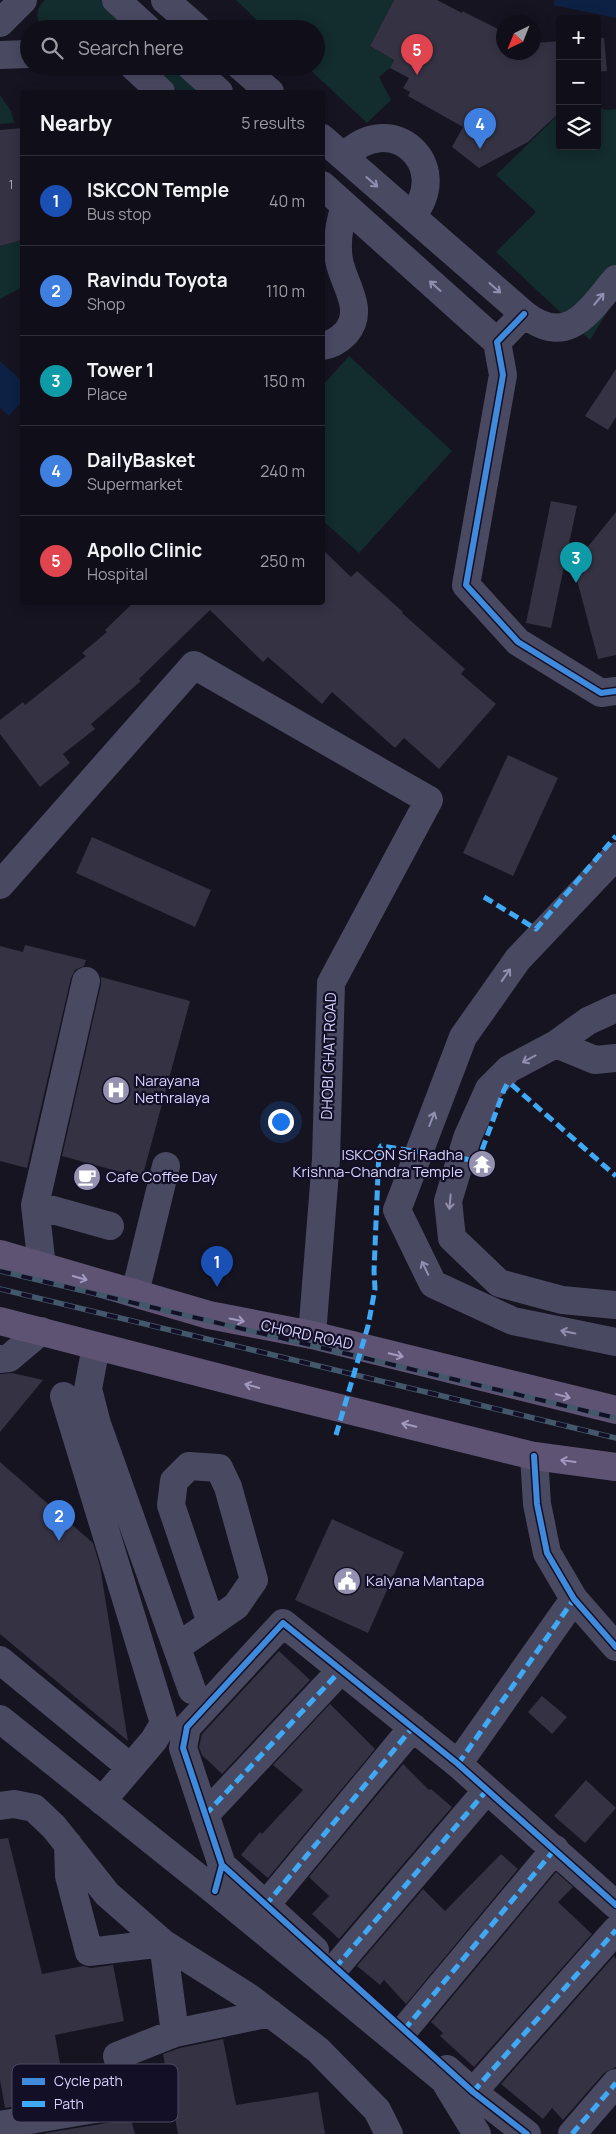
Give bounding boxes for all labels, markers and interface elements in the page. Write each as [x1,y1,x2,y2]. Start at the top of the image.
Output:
north arrow [496,15,541,60]
map controls [556,15,601,150]
button: + [556,15,601,60]
search box [20,20,325,75]
icon: search [38,34,66,62]
pin: 5 [401,34,433,75]
text: Search here [78,35,184,61]
button: − [556,60,601,105]
button: layers [556,105,601,150]
pin: 4 [464,108,496,149]
text: Nearby [40,109,112,137]
text: 5 results [241,112,305,134]
house number: 1 [9,176,13,193]
one-way arrow [366,176,379,187]
text: ISKCON Temple [87,177,229,203]
text: 1 [52,190,60,212]
text: 40 m [269,190,305,212]
text: Bus stop [87,203,151,225]
text: Ravindu Toyota [87,267,228,293]
text: 2 [51,280,61,302]
text: 110 m [266,280,305,302]
one-way arrow [428,280,441,292]
one-way arrow [488,283,501,294]
text: Shop [87,293,125,315]
one-way arrow [594,293,605,306]
text: Tower 1 [87,357,154,383]
text: 3 [51,370,61,392]
text: 150 m [263,370,305,392]
text: Place [87,383,127,405]
text: DailyBasket [87,447,195,473]
text: 4 [51,460,61,482]
text: 240 m [260,460,305,482]
text: Supermarket [87,473,183,495]
text: Apollo Clinic [87,537,202,563]
pin: 3 [560,542,592,583]
text: 5 [51,550,61,572]
text: 250 m [260,550,305,572]
text: Hospital [87,563,148,585]
one-way arrow [501,968,511,982]
street label: DHOBI GHAT ROAD [316,992,341,1120]
one-way arrow [521,1054,536,1064]
place label: Narayana Nethralaya [135,1070,210,1108]
hospital icon: Narayana Nethralaya [101,1075,131,1105]
your location [268,1109,294,1135]
one-way arrow [428,1111,437,1127]
place label: ISKCON Sri Radha Krishna-Chandra Temple [293,1144,463,1182]
temple icon: ISKCON Sri Radha Krishna-Chandra Temple [467,1149,497,1179]
cafe icon: Cafe Coffee Day [72,1162,102,1192]
place label: Cafe Coffee Day [106,1166,218,1187]
one-way arrow [445,1193,454,1209]
pin: 1 [201,1246,233,1287]
one-way arrow [420,1261,429,1276]
one-way arrow [72,1273,88,1283]
street label: CHORD ROAD [259,1314,355,1355]
one-way arrow [229,1316,245,1325]
one-way arrow [561,1327,577,1337]
one-way arrow [387,1351,403,1360]
one-way arrow [244,1381,260,1390]
one-way arrow [555,1392,571,1401]
one-way arrow [402,1420,418,1430]
one-way arrow [560,1456,576,1466]
pin: 2 [43,1500,75,1541]
public building icon: Kalyana Mantapa [332,1566,362,1596]
place label: Kalyana Mantapa [366,1570,484,1591]
legend [12,2064,178,2122]
text: Cycle path [54,2071,123,2090]
text: Path [54,2094,84,2113]

